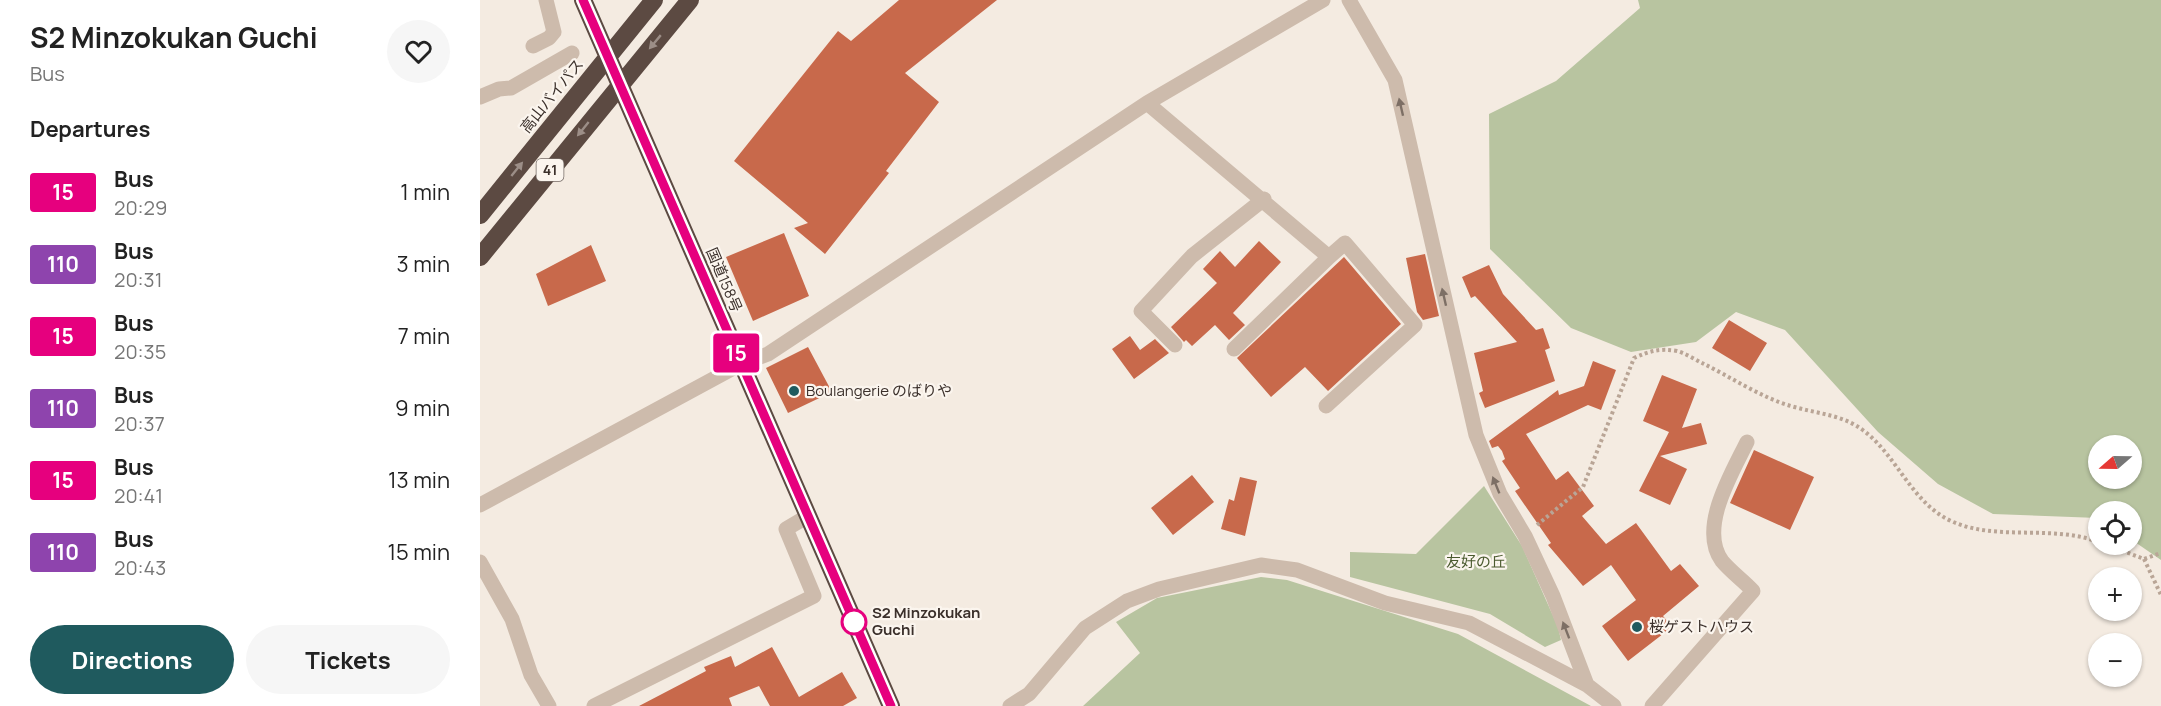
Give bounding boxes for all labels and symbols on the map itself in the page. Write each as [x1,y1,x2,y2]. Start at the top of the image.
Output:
one-way arrow [649,34,662,49]
street label: 高山バイパス [515,54,588,137]
one-way arrow [1396,98,1405,117]
one-way arrow [577,122,590,137]
road number: 41 [536,159,564,181]
one-way arrow [510,161,523,177]
street label: 国道158号 [701,244,747,315]
one-way arrow [1439,288,1449,307]
line badge: 15 [709,334,763,372]
place label: Boulangerie のばりや [806,380,952,401]
marker: Boulangerie のばりや [787,384,801,398]
north arrow [2088,435,2142,489]
one-way arrow [1491,476,1500,494]
park label: 友好の丘 [1446,551,1506,572]
place label: S2 Minzokukan Guchi [872,602,980,640]
marker: S2 Minzokukan Guchi [841,609,867,635]
place label: 桜ゲストハウス [1649,616,1754,637]
marker: 桜ゲストハウス [1630,620,1644,634]
one-way arrow [1561,621,1570,639]

